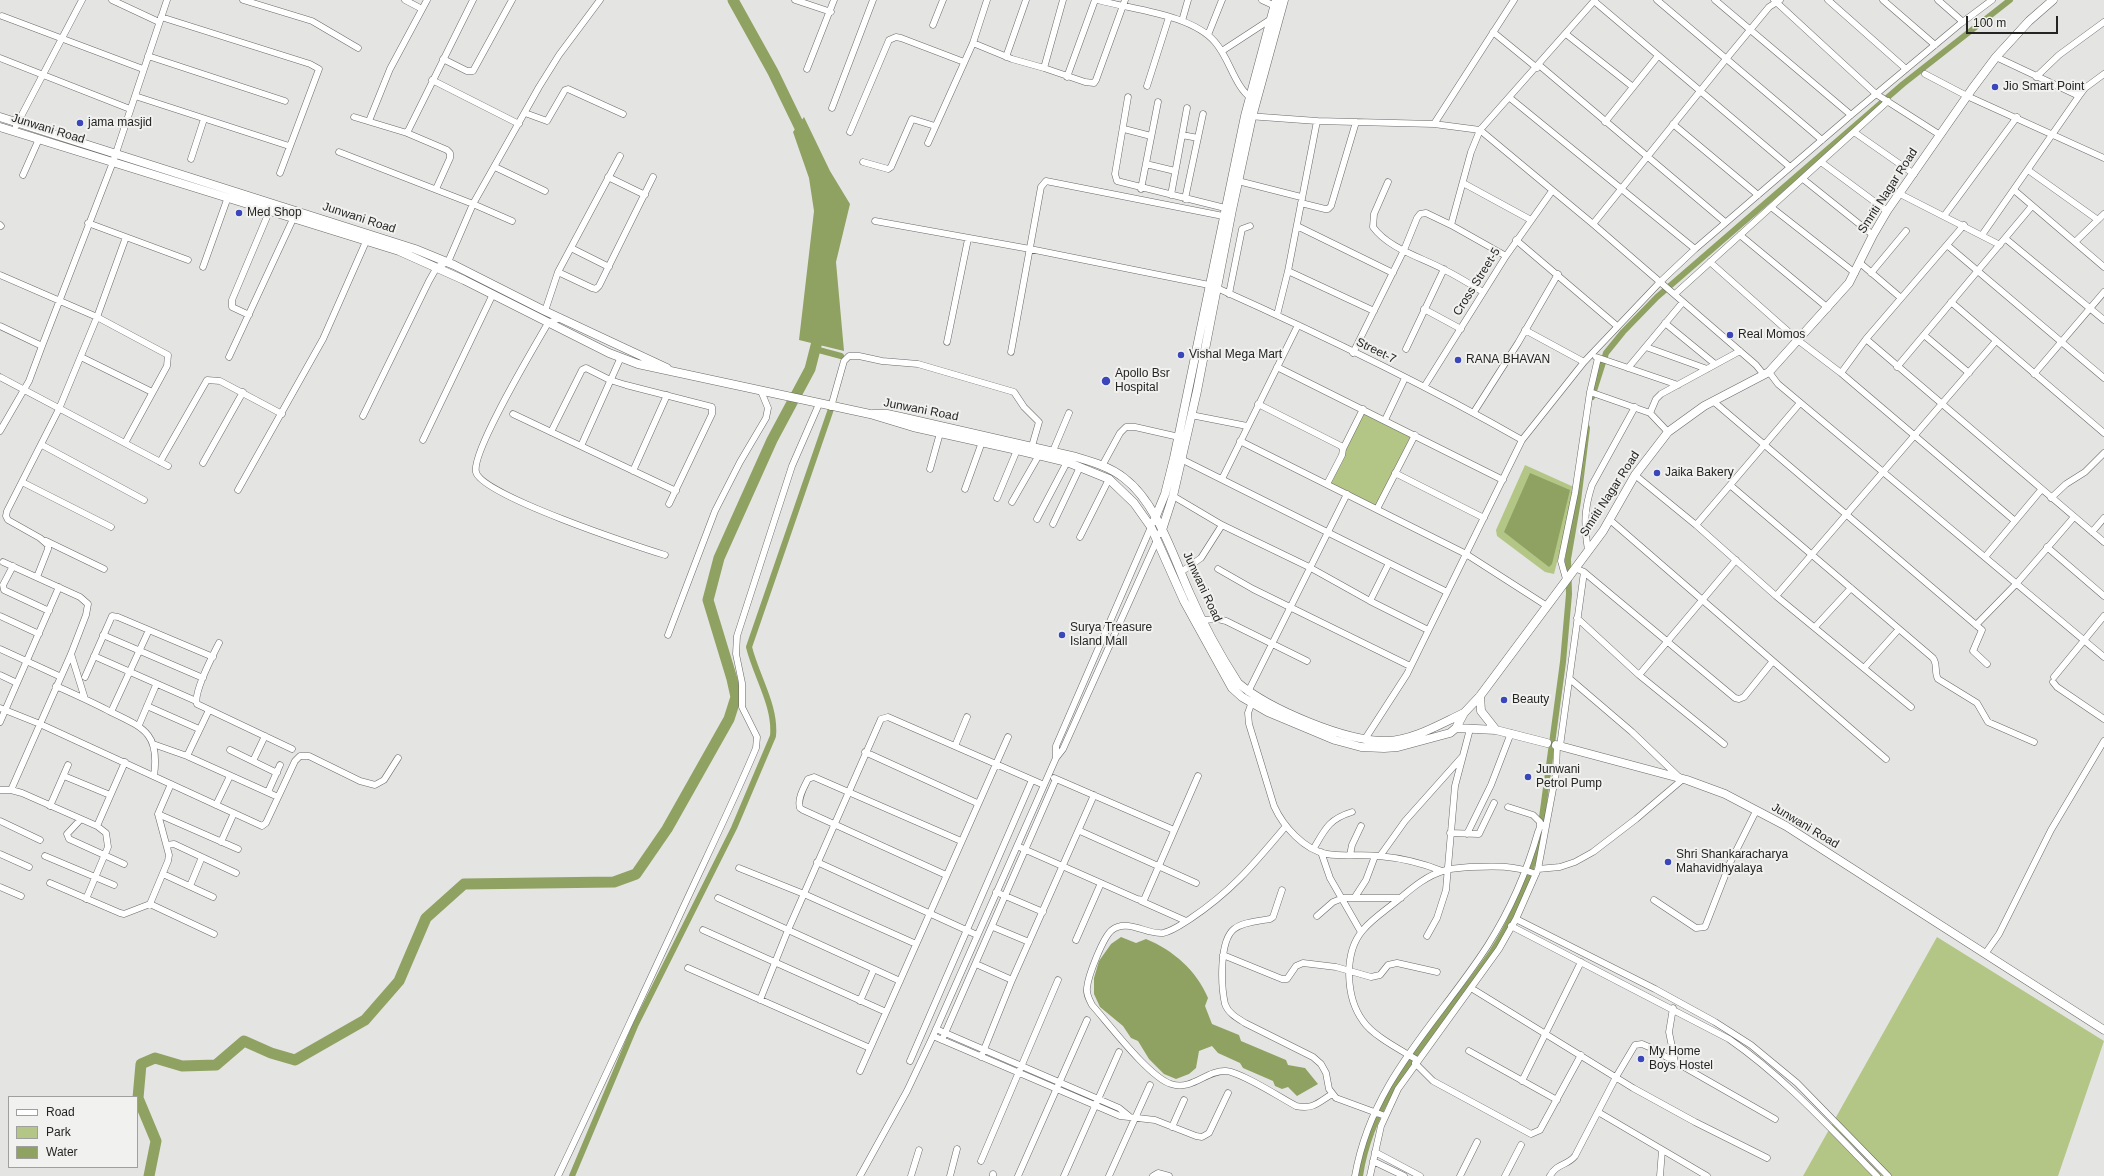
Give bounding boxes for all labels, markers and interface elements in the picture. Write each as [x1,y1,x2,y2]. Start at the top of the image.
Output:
scale bar [1968,8,2060,34]
text: 100 m [1973,16,2006,30]
place label: Jio Smart Point [2003,80,2084,94]
marker: Jio Smart Point [1990,82,2000,92]
street label: Junwani Road [10,111,86,147]
place label: jama masjid [88,116,152,130]
marker: jama masjid [75,118,85,128]
street label: Smriti Nagar Road [1855,146,1921,236]
street label: Junwani Road [321,199,397,237]
place label: Med Shop [247,206,302,220]
marker: Med Shop [234,208,244,218]
street label: Cross Street-5 [1450,245,1504,319]
place label: Real Momos [1738,328,1805,342]
marker: Real Momos [1725,330,1735,340]
street label: Street-7 [1354,335,1398,367]
place label: Vishal Mega Mart [1189,348,1282,362]
marker: Vishal Mega Mart [1176,350,1186,360]
place label: RANA BHAVAN [1466,353,1550,367]
marker: RANA BHAVAN [1453,355,1463,365]
place label: Apollo Bsr Hospital [1115,367,1170,395]
marker: Apollo Bsr Hospital [1100,375,1112,387]
street label: Junwani Road [882,396,960,424]
street label: Smriti Nagar Road [1577,449,1643,539]
place label: Jaika Bakery [1665,466,1734,480]
marker: Jaika Bakery [1652,468,1662,478]
street label: Junwani Road [1179,549,1225,625]
place label: Surya Treasure Island Mall [1070,621,1152,649]
marker: Surya Treasure Island Mall [1057,630,1067,640]
place label: Beauty [1512,693,1549,707]
marker: Beauty [1499,695,1509,705]
place label: Junwani Petrol Pump [1536,763,1602,791]
marker: Junwani Petrol Pump [1523,772,1533,782]
street label: Junwani Road [1769,800,1841,852]
place label: Shri Shankaracharya Mahavidhyalaya [1676,848,1788,876]
marker: Shri Shankaracharya Mahavidhyalaya [1663,857,1673,867]
place label: My Home Boys Hostel [1649,1045,1713,1073]
marker: My Home Boys Hostel [1636,1054,1646,1064]
legend [8,1096,138,1168]
text: Road [46,1105,75,1119]
text: Park [46,1125,71,1139]
text: Water [46,1145,78,1159]

